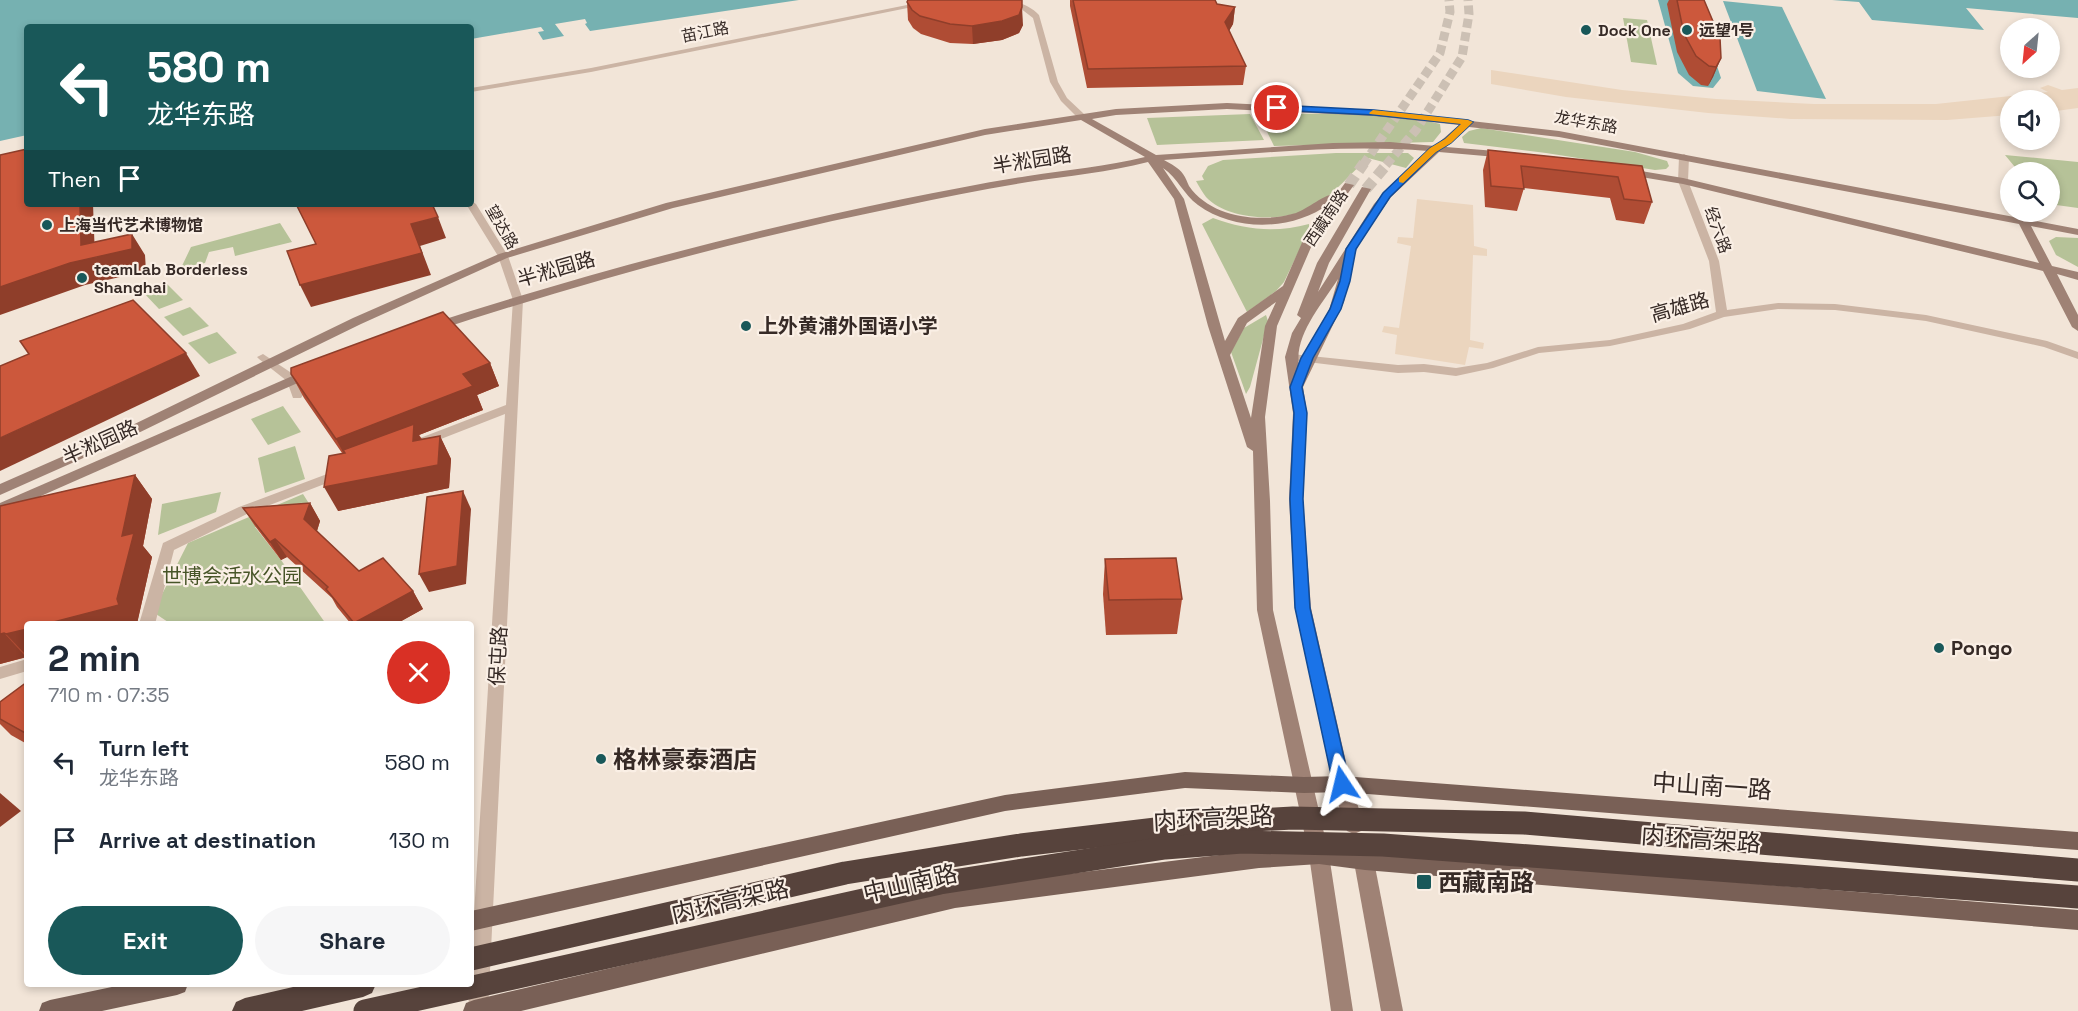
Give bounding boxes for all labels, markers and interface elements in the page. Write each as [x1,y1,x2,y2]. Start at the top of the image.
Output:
street label: 苗江路 [679,17,731,47]
north arrow [2000,18,2060,78]
map controls [2000,18,2060,222]
place label: Dock One [1598,20,1671,41]
place label: 远望1号 [1699,20,1754,41]
marker: Dock One [1579,23,1593,37]
marker: 远望1号 [1680,23,1694,37]
text: 580 m [147,41,271,94]
icon: left [48,48,126,126]
pin [1251,82,1302,133]
button: sound [2000,90,2060,150]
icon: arrive [1260,91,1293,124]
text: 龙华东路 [147,97,255,132]
street label: 龙华东路 [1553,106,1619,138]
street label: 半淞园路 [990,141,1074,179]
icon: arrive [113,162,146,195]
button: search [2000,162,2060,222]
text: Then [48,165,101,193]
street label: 西藏南路 [1299,186,1353,250]
street label: 望达路 [481,201,523,253]
street label: 经六路 [1700,204,1736,256]
place label: 上海当代艺术博物馆 [59,215,203,236]
marker: 上海当代艺术博物馆 [40,218,54,232]
street label: 半淞园路 [514,245,598,293]
place label: teamLab Borderless Shanghai [94,259,248,298]
marker: teamLab Borderless Shanghai [75,271,89,285]
street label: 高雄路 [1648,286,1712,328]
place label: 上外黄浦外国语小学 [758,313,938,339]
marker: 上外黄浦外国语小学 [739,319,753,333]
street label: 半淞园路 [58,414,142,470]
park label: 世博会活水公园 [162,563,302,589]
street label: 保屯路 [483,625,513,687]
place label: Pongo [1951,635,2012,661]
text: 2 min [48,636,141,682]
button: close [387,641,450,704]
marker: Pongo [1932,641,1946,655]
text: 710 m · 07:35 [48,682,169,708]
text: Turn left [99,734,189,762]
place label: 格林豪泰酒店 [613,744,757,775]
icon: left [48,746,81,779]
text: 580 m [384,748,450,776]
marker: 格林豪泰酒店 [594,752,608,766]
position arrow [1310,752,1374,816]
text: 龙华东路 [99,765,179,791]
street label: 中山南一路 [1651,766,1773,806]
street label: 内环高架路 [1152,799,1274,837]
street label: 内环高架路 [1640,819,1762,859]
icon: arrive [48,824,81,857]
text: Arrive at destination [99,826,316,854]
text: 130 m [389,826,450,854]
street label: 中山南路 [860,857,960,909]
place label: 西藏南路 [1438,867,1534,898]
street label: 内环高架路 [668,872,792,930]
marker: 西藏南路 [1415,873,1433,891]
button: Exit [48,906,243,975]
button: Share [255,906,450,975]

